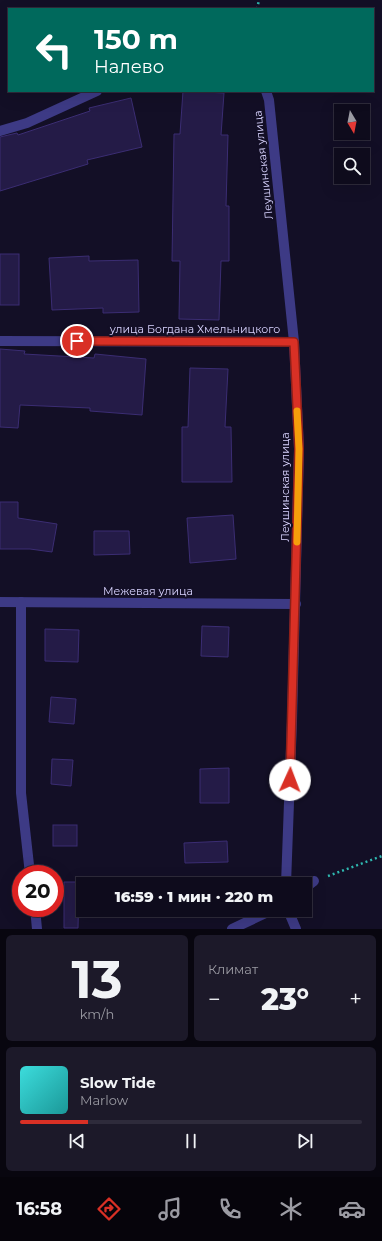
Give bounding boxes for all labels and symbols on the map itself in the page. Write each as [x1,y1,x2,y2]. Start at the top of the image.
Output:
north arrow [334,104,370,140]
street label: Леушинская улица [250,110,276,220]
street label: улица Богдана Хмельницкого [109,322,280,336]
pin [60,324,94,358]
street label: Леушинская улица [278,432,292,542]
street label: Межевая улица [103,584,193,598]
position arrow [269,759,311,801]
speed limit sign: 20 [12,865,64,917]

